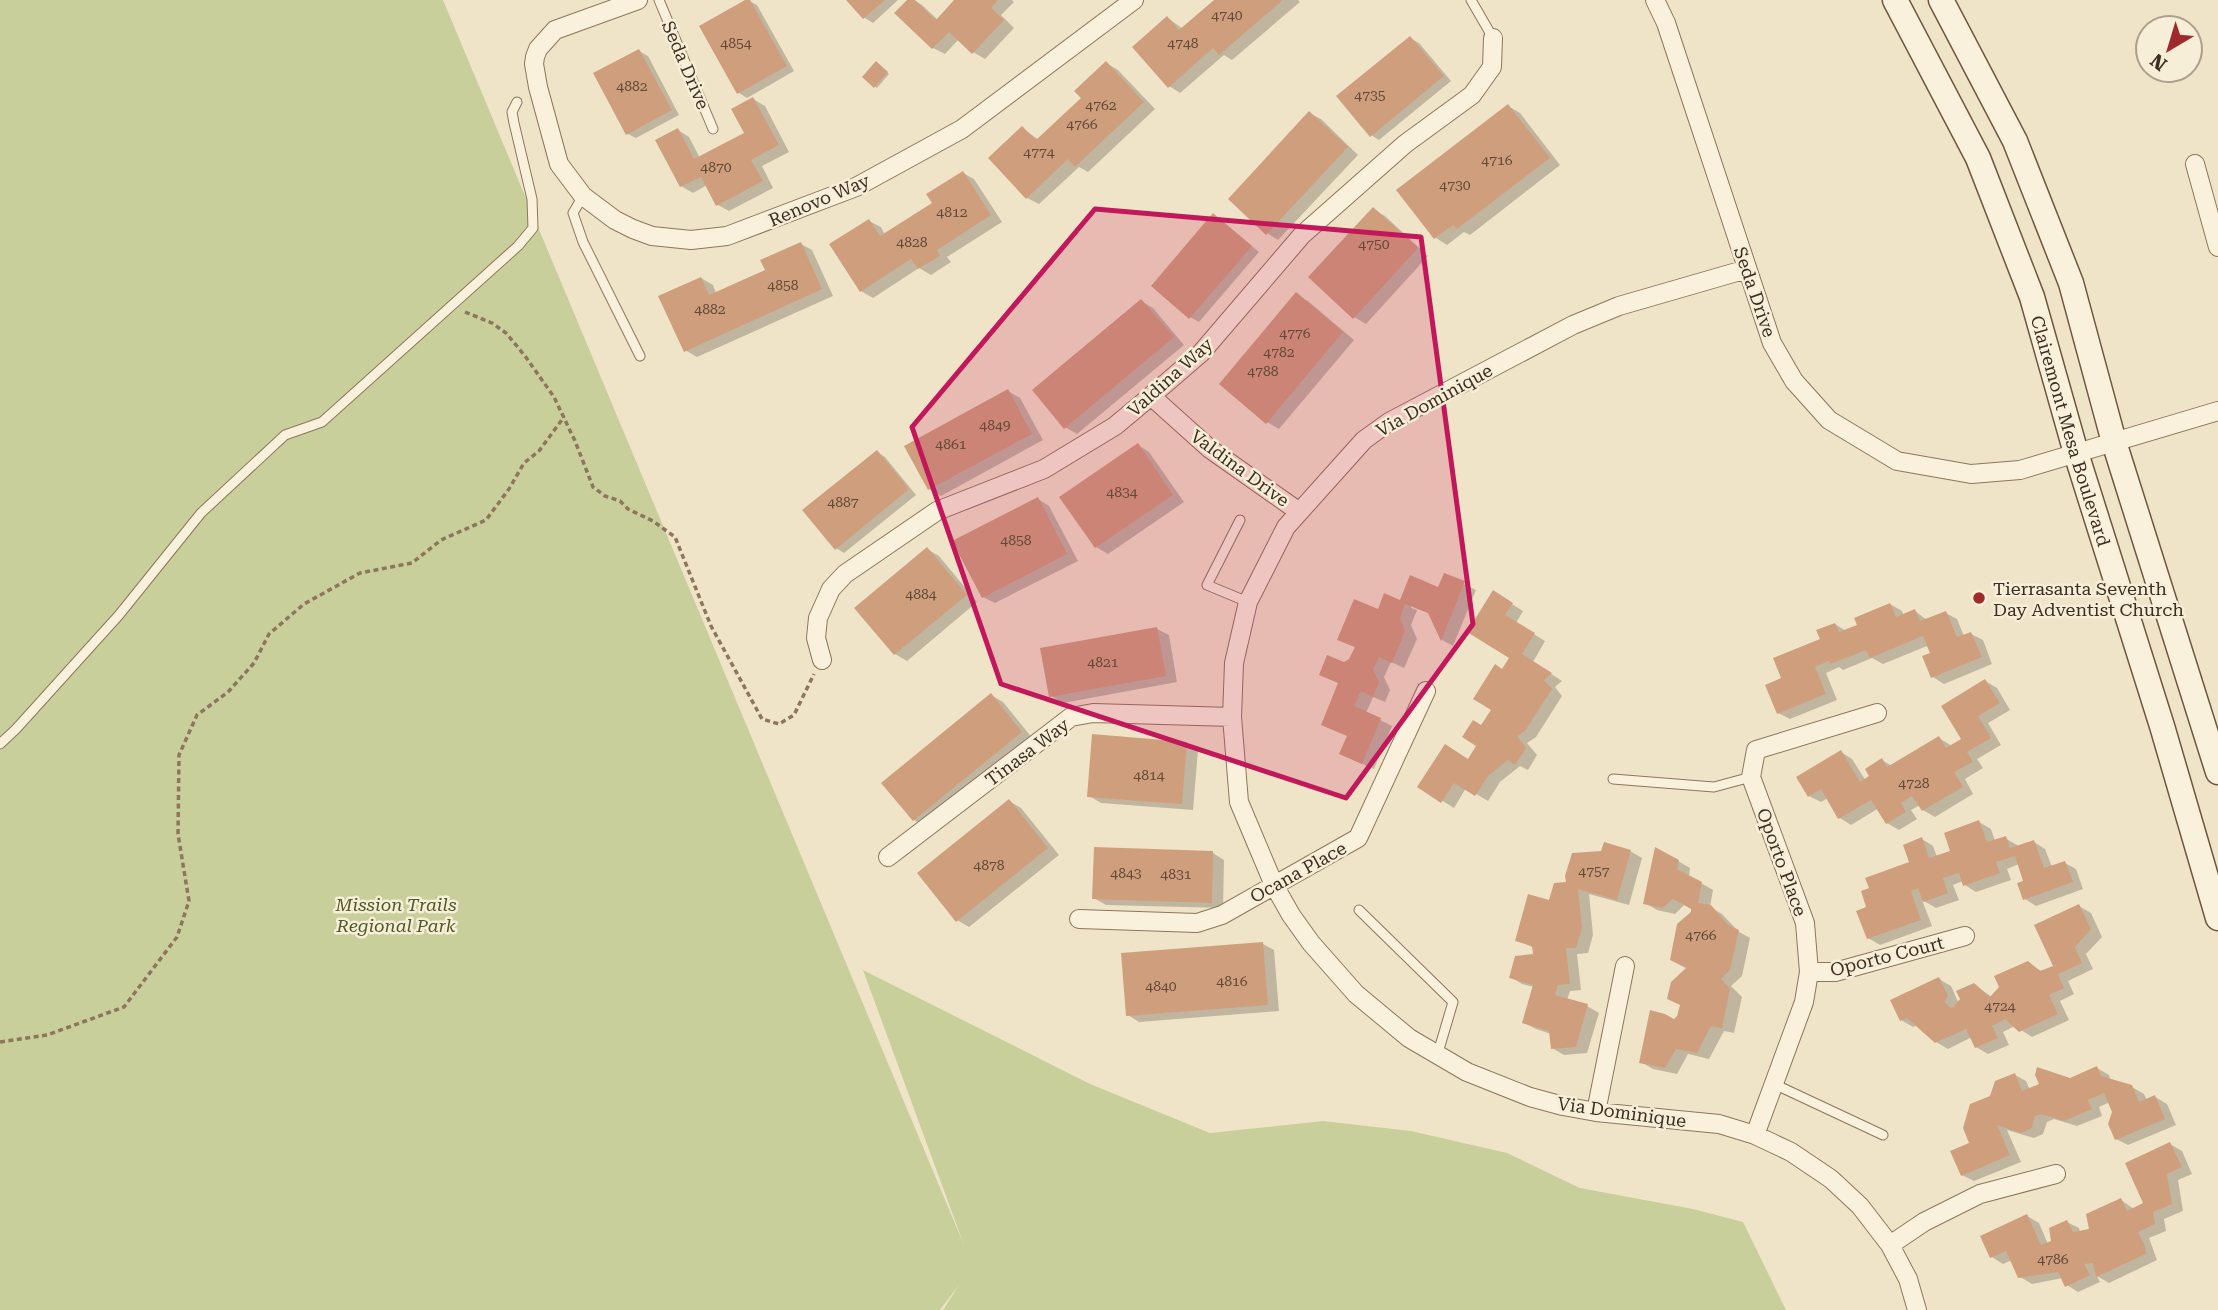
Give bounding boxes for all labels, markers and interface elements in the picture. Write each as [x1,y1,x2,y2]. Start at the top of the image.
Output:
house number: 4740 [1211,7,1243,23]
north arrow [2134,14,2204,84]
street label: Seda Drive [658,17,714,113]
house number: 4854 [720,35,752,51]
house number: 4748 [1167,35,1199,51]
text: N [2146,48,2172,76]
house number: 4882 [616,78,648,94]
house number: 4735 [1354,87,1386,103]
house number: 4762 [1085,97,1117,113]
house number: 4766 [1066,116,1098,132]
house number: 4774 [1023,144,1055,160]
house number: 4716 [1481,152,1513,168]
house number: 4870 [700,159,732,175]
street label: Renovo Way [765,169,873,231]
house number: 4730 [1439,177,1471,193]
house number: 4812 [936,204,968,220]
house number: 4828 [896,234,928,250]
house number: 4750 [1358,236,1390,252]
street label: Seda Drive [1730,244,1780,340]
house number: 4858 [767,277,799,293]
house number: 4882 [694,301,726,317]
street label: Clairemont Mesa Boulevard [2027,313,2115,549]
house number: 4776 [1279,325,1311,341]
street label: Valdina Way [1123,333,1217,421]
house number: 4782 [1263,344,1295,360]
street label: Via Dominique [1372,359,1496,441]
house number: 4788 [1247,363,1279,379]
house number: 4849 [979,417,1011,433]
street label: Valdina Drive [1187,425,1294,511]
house number: 4861 [935,436,967,452]
house number: 4834 [1106,484,1138,500]
house number: 4887 [827,494,859,510]
house number: 4858 [1000,532,1032,548]
place label: Tierrasanta Seventh Day Adventist Church [1993,578,2184,620]
house number: 4884 [905,586,937,602]
marker: Tierrasanta Seventh Day Adventist Church [1971,590,1987,606]
house number: 4821 [1087,654,1119,670]
street label: Tinasa Way [981,713,1073,790]
house number: 4814 [1133,767,1165,783]
house number: 4728 [1898,775,1930,791]
street label: Oporto Place [1753,805,1811,919]
street label: Ocana Place [1246,837,1350,907]
house number: 4878 [973,857,1005,873]
house number: 4757 [1578,863,1610,879]
house number: 4843 [1110,865,1142,881]
house number: 4831 [1160,866,1192,882]
park label: Mission Trails Regional Park [335,894,457,936]
house number: 4766 [1685,927,1717,943]
street label: Oporto Court [1828,932,1946,980]
house number: 4816 [1216,973,1248,989]
house number: 4840 [1145,978,1177,994]
house number: 4724 [1984,998,2016,1014]
street label: Via Dominique [1556,1093,1688,1131]
house number: 4786 [2037,1251,2069,1267]

